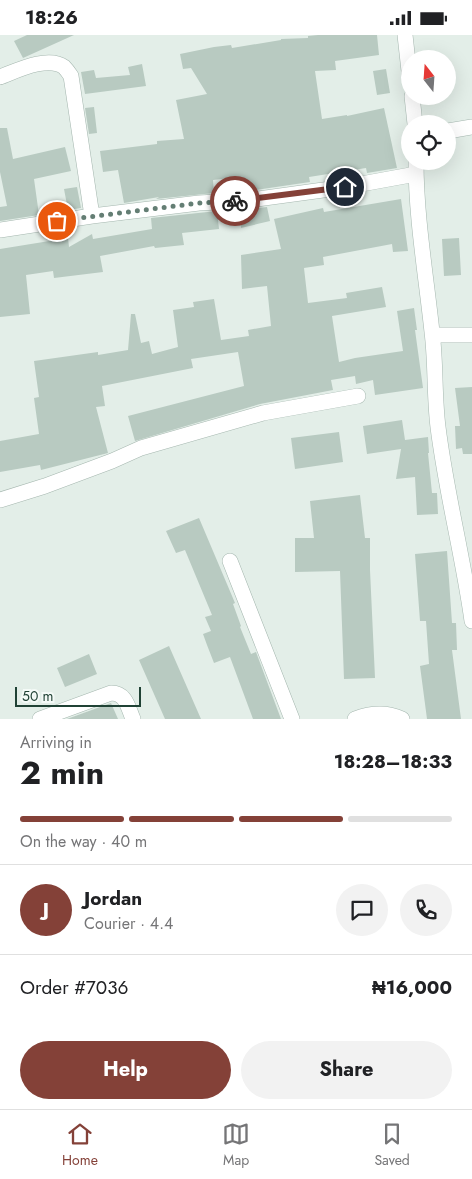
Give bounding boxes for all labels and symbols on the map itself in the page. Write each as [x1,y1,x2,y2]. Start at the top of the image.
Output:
north arrow [401,50,456,105]
pin [324,166,366,208]
courier [210,176,260,226]
pin [36,200,78,242]
scale bar [15,684,141,707]

